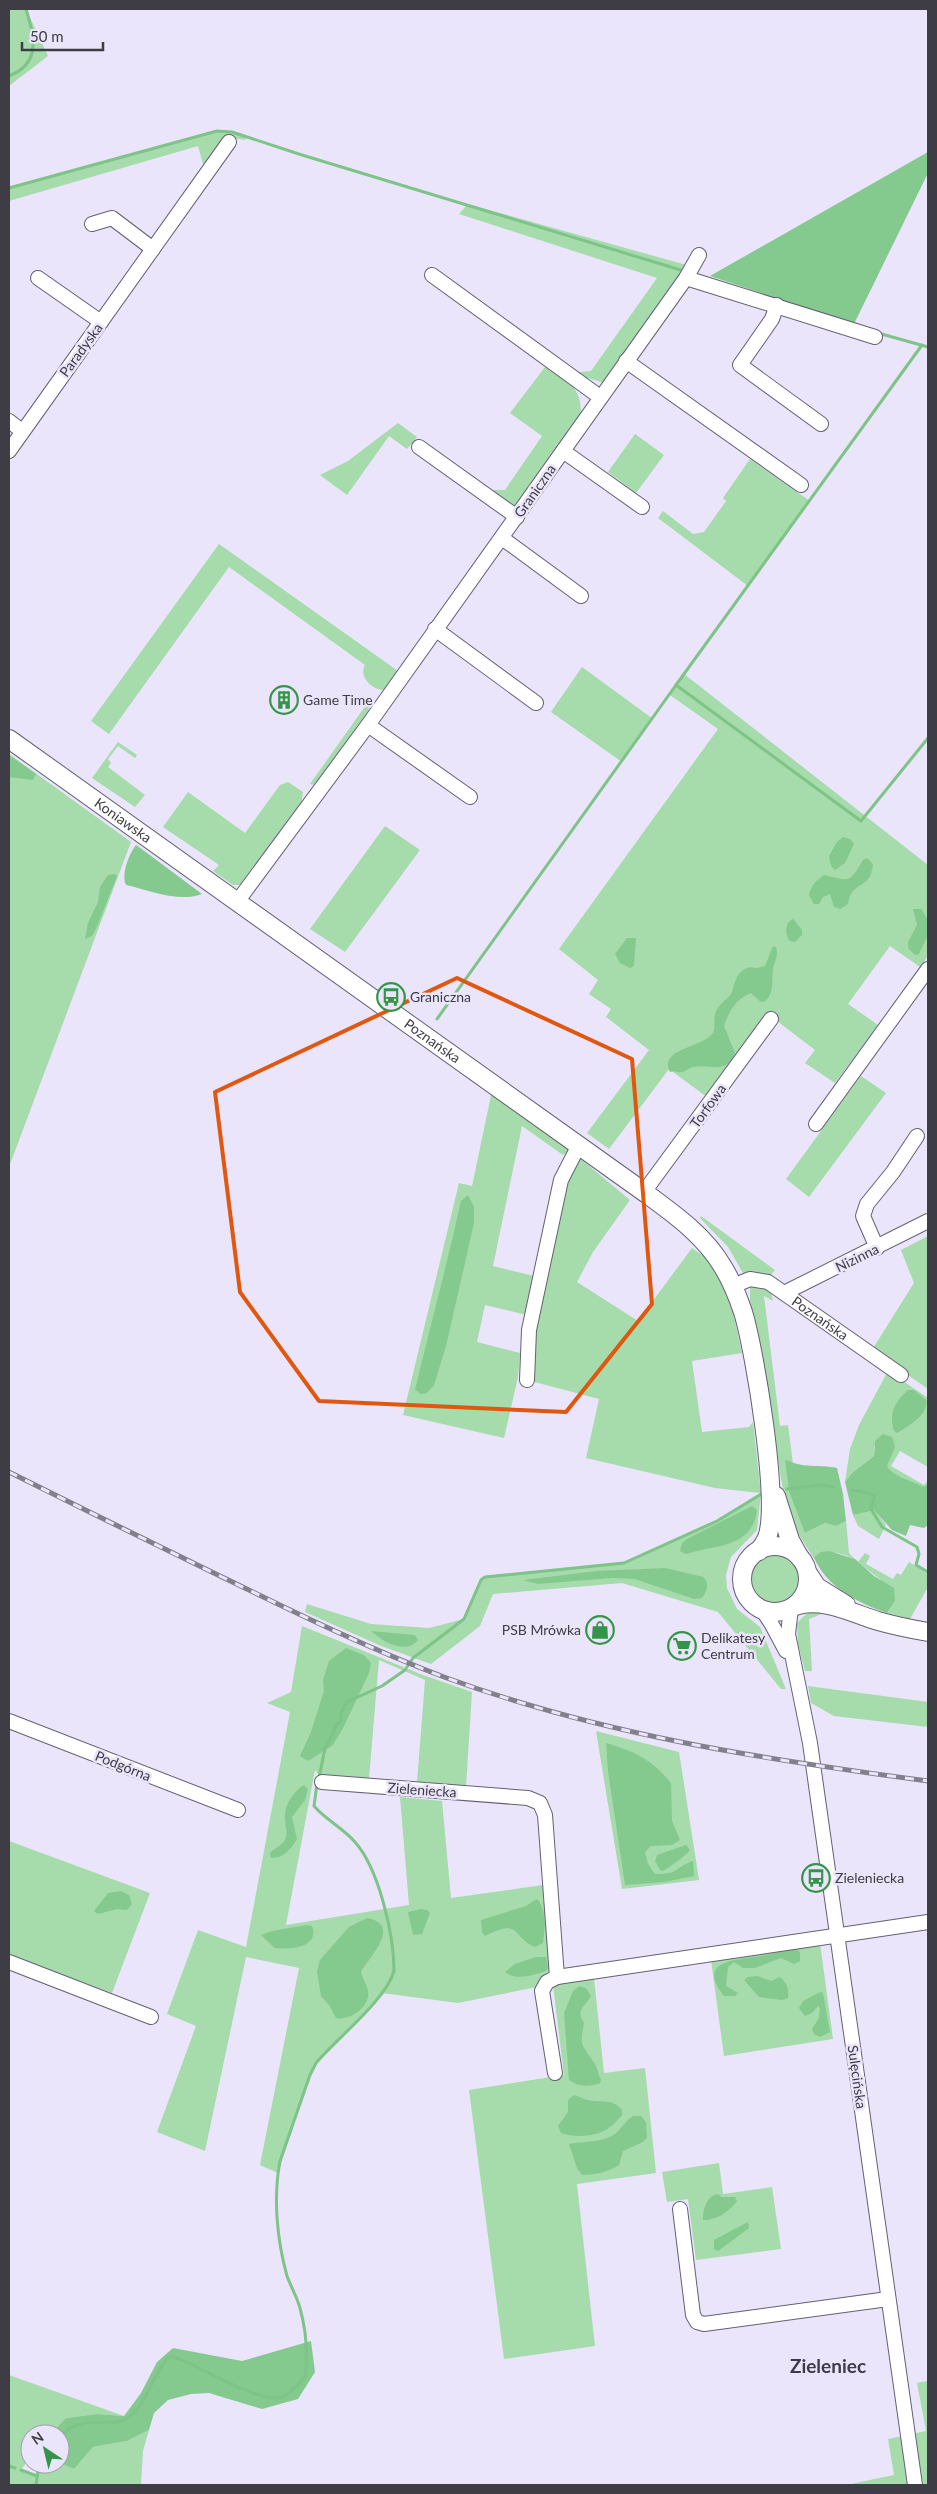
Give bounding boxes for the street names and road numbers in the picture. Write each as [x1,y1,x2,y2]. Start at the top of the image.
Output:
street label: Paradyska [55,320,106,380]
street label: Graniczna [510,461,559,521]
street label: Koniawska [91,794,155,846]
street label: Poznańska [401,1015,464,1066]
street label: Torfowa [686,1080,729,1131]
street label: Nizinna [832,1240,881,1275]
street label: Poznańska [789,1292,852,1343]
street label: Podgórna [93,1747,154,1784]
street label: Zieleniecka [387,1779,457,1800]
street label: Sulęcińska [845,2044,870,2110]

